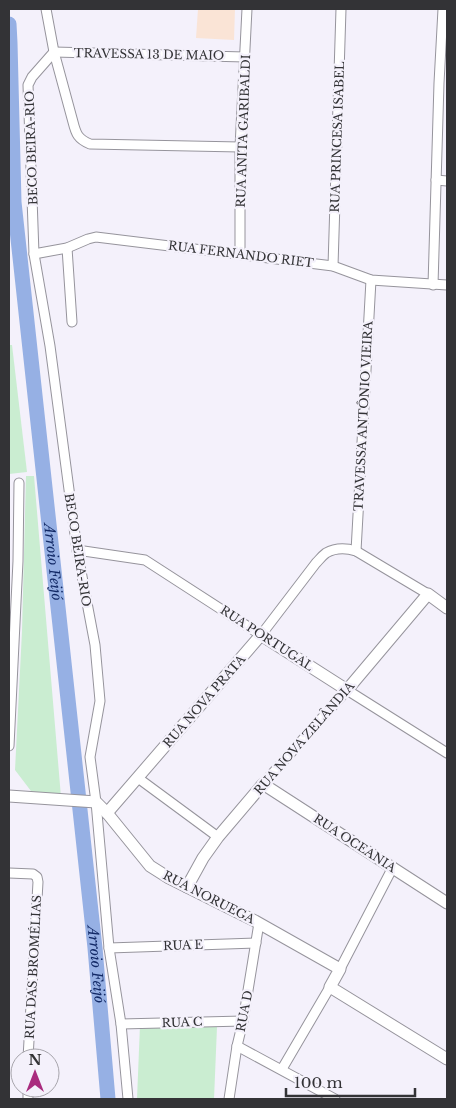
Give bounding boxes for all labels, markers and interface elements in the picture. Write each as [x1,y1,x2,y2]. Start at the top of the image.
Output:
street label: TRAVESSA 13 DE MAIO [74,45,224,63]
street label: RUA ANITA GARIBALDI [233,54,253,208]
street label: RUA PRINCESA ISABEL [327,61,347,213]
street label: BECO BEIRA-RIO [22,90,40,206]
street label: RUA FERNANDO RIET [167,238,315,270]
street label: TRAVESSA ANTÔNIO VIEIRA [350,320,376,511]
street label: BECO BEIRA-RIO [62,492,94,608]
water label: Arroio Feijó [40,520,66,602]
street label: RUA PORTUGAL [218,602,317,674]
street label: RUA NOVA PRATA [160,651,249,750]
street label: RUA NOVA ZELÂNDIA [250,677,358,798]
street label: RUA OCEANIA [311,811,400,876]
street label: RUA NORUEGA [161,867,258,927]
street label: RUA DAS BROMÉLIAS [21,894,44,1039]
water label: Arroio Feijó [83,923,109,1005]
street label: RUA E [163,937,204,953]
street label: RUA D [233,989,255,1033]
street label: RUA C [161,1014,203,1030]
north arrow [10,1048,60,1098]
text: N [28,1051,42,1069]
scale bar [286,1066,415,1098]
text: 100 m [294,1073,343,1092]

